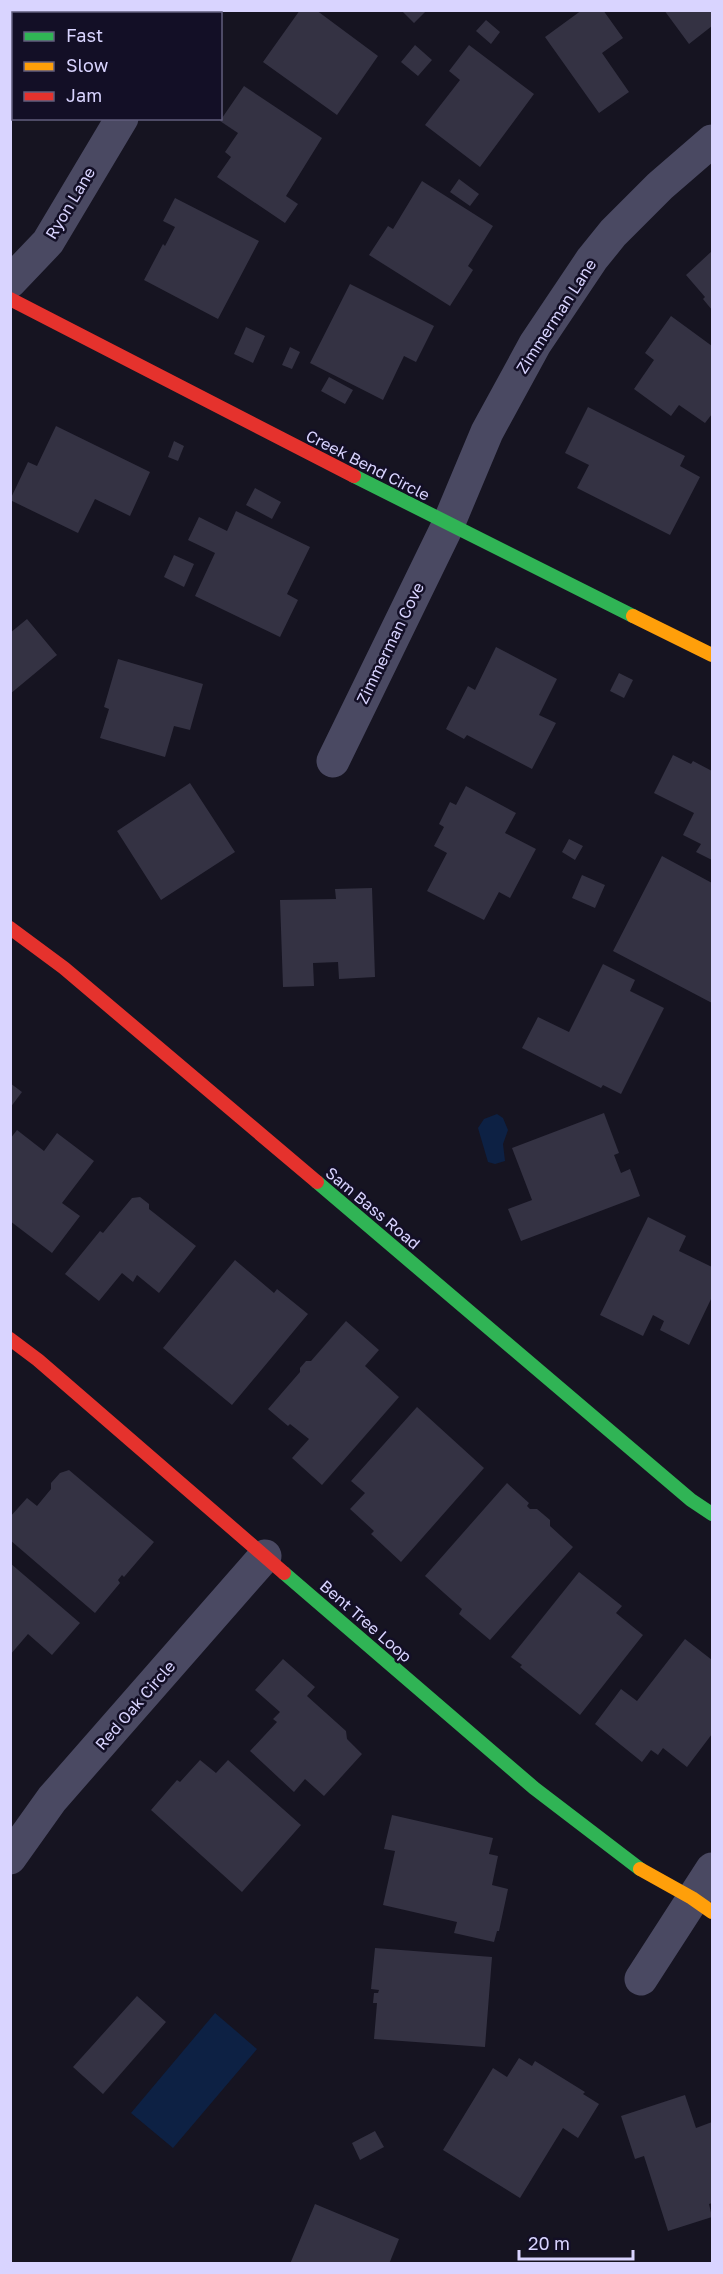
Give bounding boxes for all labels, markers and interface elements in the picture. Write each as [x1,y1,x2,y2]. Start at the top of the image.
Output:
legend [12,12,222,120]
text: Fast [66,24,103,46]
text: Slow [66,54,109,76]
text: Jam [66,84,102,106]
street label: Ryon Lane [41,163,99,243]
street label: Zimmerman Lane [512,255,600,377]
street label: Creek Bend Circle [303,425,433,505]
street label: Zimmerman Cove [352,579,428,707]
street label: Sam Bass Road [322,1163,424,1253]
street label: Bent Tree Loop [316,1576,416,1666]
street label: Red Oak Circle [91,1656,179,1754]
scale bar [519,2223,633,2261]
text: 20 m [528,2232,570,2254]

